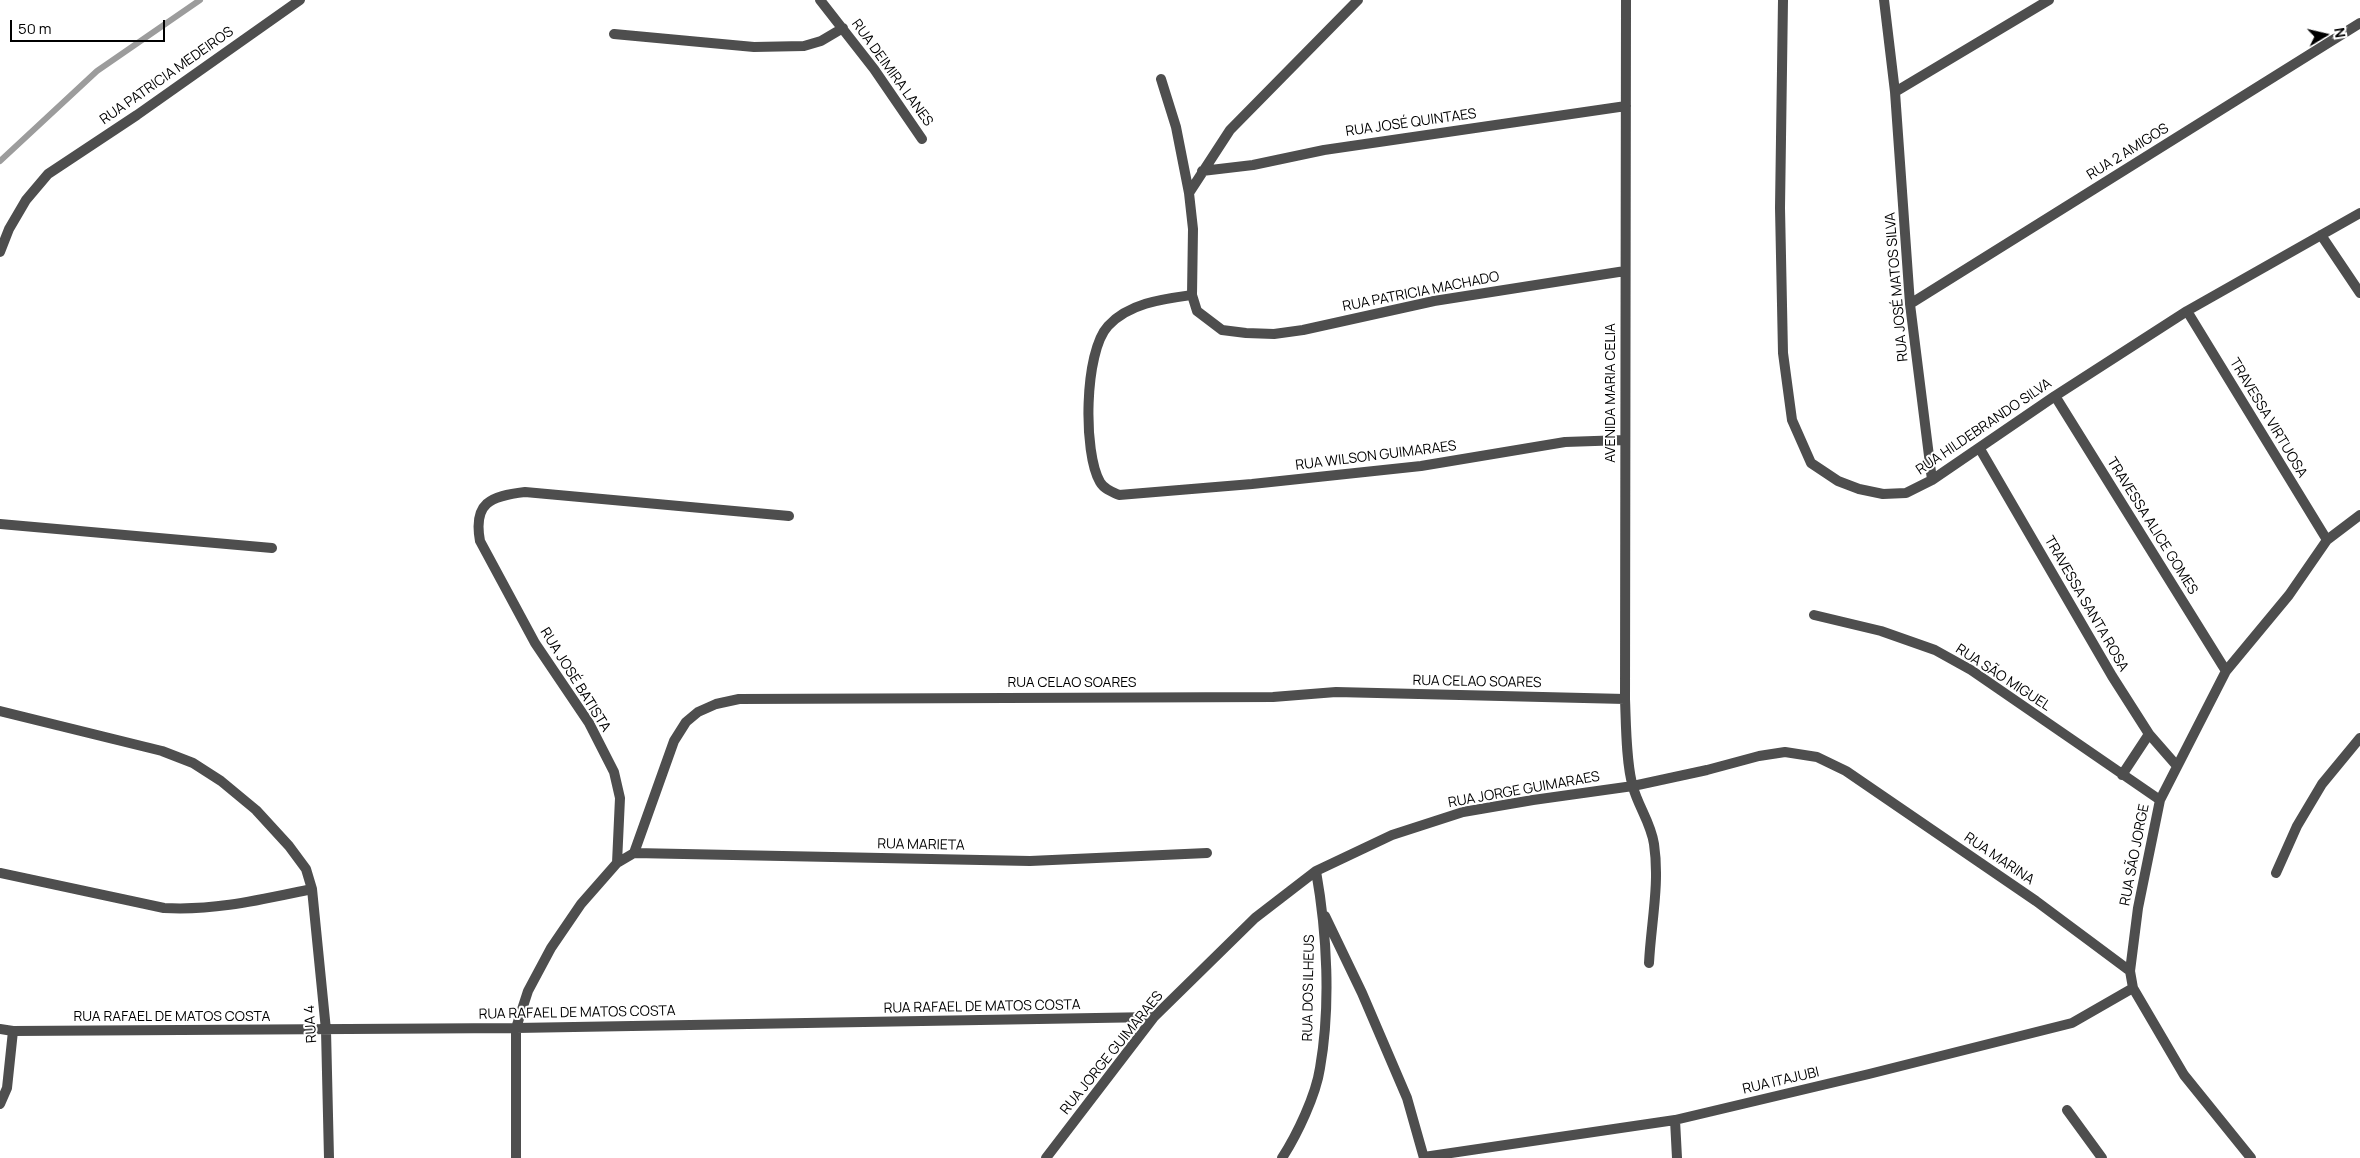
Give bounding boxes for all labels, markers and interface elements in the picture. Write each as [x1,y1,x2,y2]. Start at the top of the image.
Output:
scale bar [12,10,168,42]
north arrow [2300,10,2350,60]
street label: RUA DEIMIRA LANES [848,16,936,130]
text: 50 m [18,18,52,39]
street label: RUA PATRICIA MEDEIROS [97,23,237,129]
text: N [2330,26,2350,39]
street label: RUA JOSÉ QUINTAES [1345,106,1477,140]
street label: RUA 2 AMIGOS [2084,120,2172,184]
street label: RUA JOSÉ MATOS SILVA [1882,212,1912,362]
street label: RUA PATRICIA MACHADO [1341,269,1501,315]
street label: AVENIDA MARIA CELIA [1603,323,1619,463]
street label: TRAVESSA VIRTUOSA [2226,355,2310,481]
street label: RUA HILDEBRANDO SILVA [1913,375,2055,479]
street label: RUA WILSON GUIMARAES [1295,438,1457,474]
street label: TRAVESSA ALICE GOMES [2103,454,2201,598]
street label: TRAVESSA SANTA ROSA [2040,533,2132,675]
street label: RUA JOSÉ BATISTA [536,625,614,735]
street label: RUA SÃO MIGUEL [1952,641,2054,715]
street label: RUA CELAO SOARES [1412,672,1542,692]
street label: RUA CELAO SOARES [1008,675,1136,691]
street label: RUA JORGE GUIMARAES [1447,768,1601,812]
street label: RUA SÃO JORGE [2117,803,2153,907]
street label: RUA MARINA [1961,829,2037,889]
street label: RUA MARIETA [877,836,965,854]
street label: RUA DOS ILHEUS [1300,934,1318,1042]
street label: RUA JORGE GUIMARAES [1057,988,1167,1118]
street label: RUA RAFAEL DE MATOS COSTA [883,997,1081,1017]
street label: RUA RAFAEL DE MATOS COSTA [478,1003,676,1023]
street label: RUA 4 [301,1004,321,1044]
street label: RUA RAFAEL DE MATOS COSTA [74,1009,270,1025]
street label: RUA ITAJUBI [1741,1064,1821,1098]

